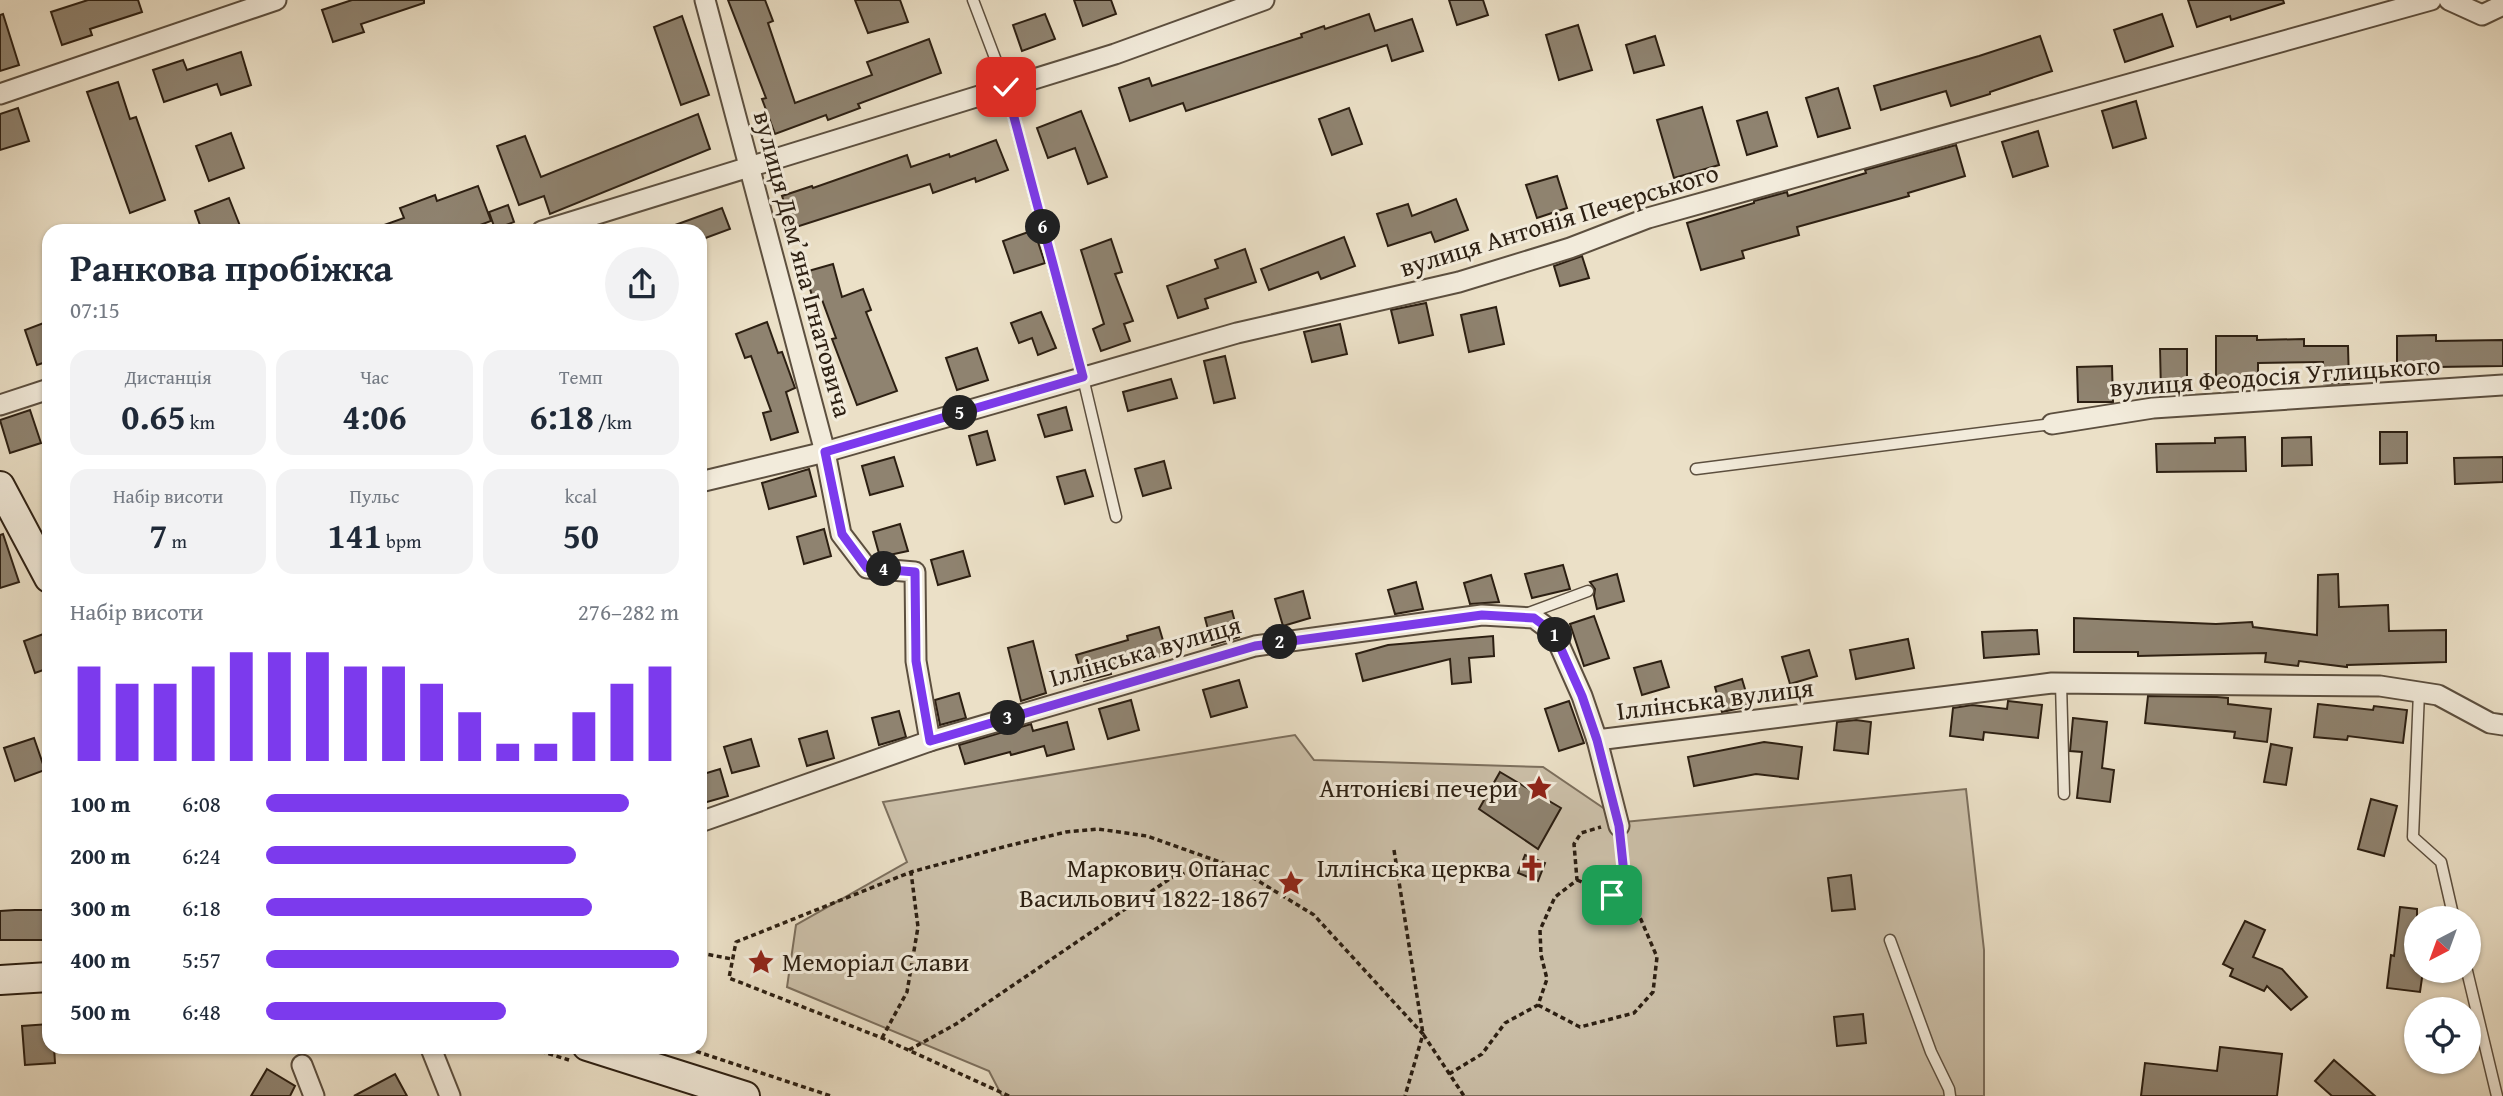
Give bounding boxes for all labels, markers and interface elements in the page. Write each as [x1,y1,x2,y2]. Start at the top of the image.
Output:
pin [976,57,1036,117]
icon: check [987,68,1025,106]
street label: вулиця Демʼяна Ігнатовича [744,106,863,422]
street label: вулиця Антонія Печерського [1395,152,1723,287]
pin: 6 [1026,210,1060,244]
text: 6 [1038,212,1047,240]
text: Ранкова пробіжка [70,239,393,295]
button: share [605,247,679,321]
text: 07:15 [70,293,120,326]
street label: вулиця Феодосія Углицького [2108,344,2442,407]
text: Дистанція [125,363,212,391]
text: Час [360,363,389,391]
text: Темп [559,363,603,391]
text: 0.65 [121,391,186,442]
text: 4:06 [342,391,407,442]
text: 6:18 [530,391,594,442]
pin: 5 [942,396,978,430]
text: 5 [955,398,964,426]
text: km [186,408,215,436]
text: /km [594,408,632,436]
text: Набір висоти [113,482,223,510]
text: Пульс [350,482,399,510]
text: kcal [565,482,597,510]
text: 7 [149,510,167,561]
text: 141 [327,510,382,561]
text: 50 [563,510,599,561]
text: m [167,527,187,555]
text: bpm [382,527,422,555]
pin: 4 [866,552,902,586]
text: 4 [879,554,888,582]
text: Набір висоти [70,595,204,628]
text: 276–282 m [578,595,679,628]
street label: Іллінська вулиця [1044,604,1245,697]
pin: 1 [1538,618,1572,652]
text: 1 [1550,620,1559,648]
pin: 2 [1262,624,1298,660]
text: 2 [1275,627,1284,655]
street label: Іллінська вулиця [1614,667,1816,730]
pin: 3 [990,700,1026,736]
text: 3 [1003,703,1012,731]
place label: Антонієві печери [1319,768,1518,807]
place icon: Антонієві печери [1524,773,1554,803]
text: 100 m [70,787,131,820]
text: 6:08 [182,787,221,820]
text: 200 m [70,839,131,872]
text: 6:24 [182,839,221,872]
place label: Маркович Опанас Васильович 1822-1867 [1019,848,1270,917]
place label: Іллінська церква [1317,848,1512,887]
church icon: Іллінська церква [1517,853,1547,883]
pin [1582,865,1642,925]
place icon: Маркович Опанас Васильович 1822-1867 [1276,868,1306,898]
icon: arrive [1593,876,1631,914]
text: 300 m [70,891,131,924]
text: 6:18 [182,891,221,924]
north arrow [2404,906,2482,984]
map controls [2404,906,2481,1074]
place label: Меморіал Слави [782,942,969,981]
text: 400 m [70,943,131,976]
text: 5:57 [182,943,221,976]
place icon: Меморіал Слави [746,947,776,977]
text: 500 m [70,995,131,1028]
text: 6:48 [182,995,221,1028]
button: locate [2404,997,2481,1074]

